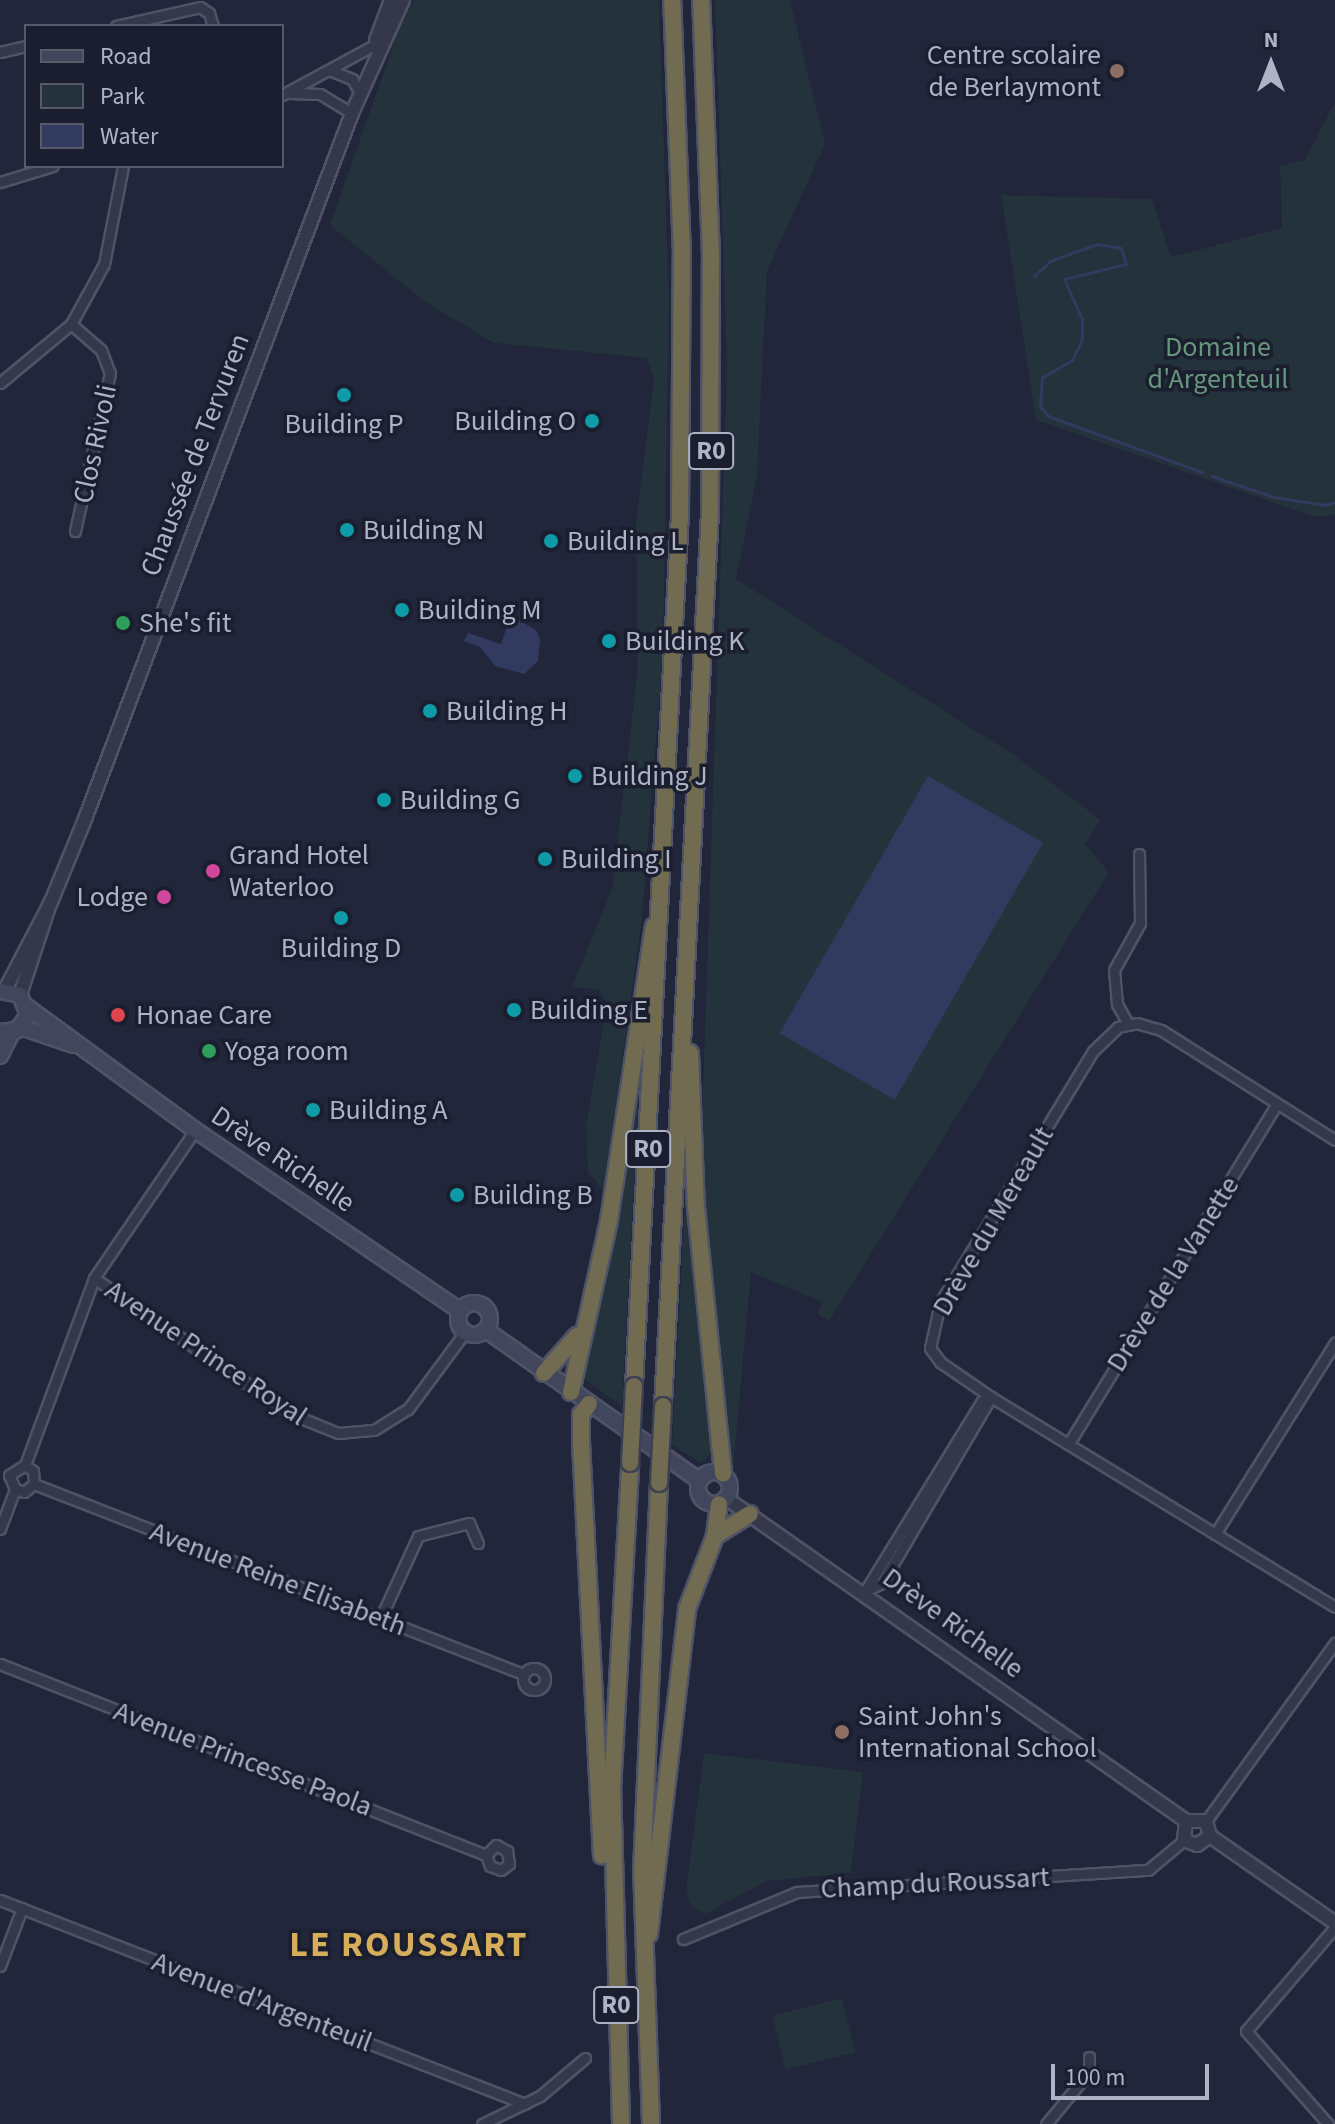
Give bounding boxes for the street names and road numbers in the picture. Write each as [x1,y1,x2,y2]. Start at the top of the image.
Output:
street label: Chaussée de Tervuren [133,329,257,581]
street label: Clos Rivoli [66,382,124,506]
road number: R0 [687,429,735,473]
street label: Drève Richelle [205,1099,361,1219]
street label: Drève du Mereault [925,1121,1061,1321]
road number: R0 [624,1127,672,1171]
street label: Drève de la Vanette [1099,1170,1247,1378]
street label: Avenue Prince Royal [99,1273,313,1433]
street label: Avenue Reine Elisabeth [145,1515,411,1643]
street label: Drève Richelle [876,1561,1030,1685]
street label: Avenue Princesse Paola [109,1694,377,1824]
street label: Champ du Roussart [820,1860,1050,1906]
street label: Avenue d'Argenteuil [147,1945,377,2059]
road number: R0 [592,1983,640,2027]

